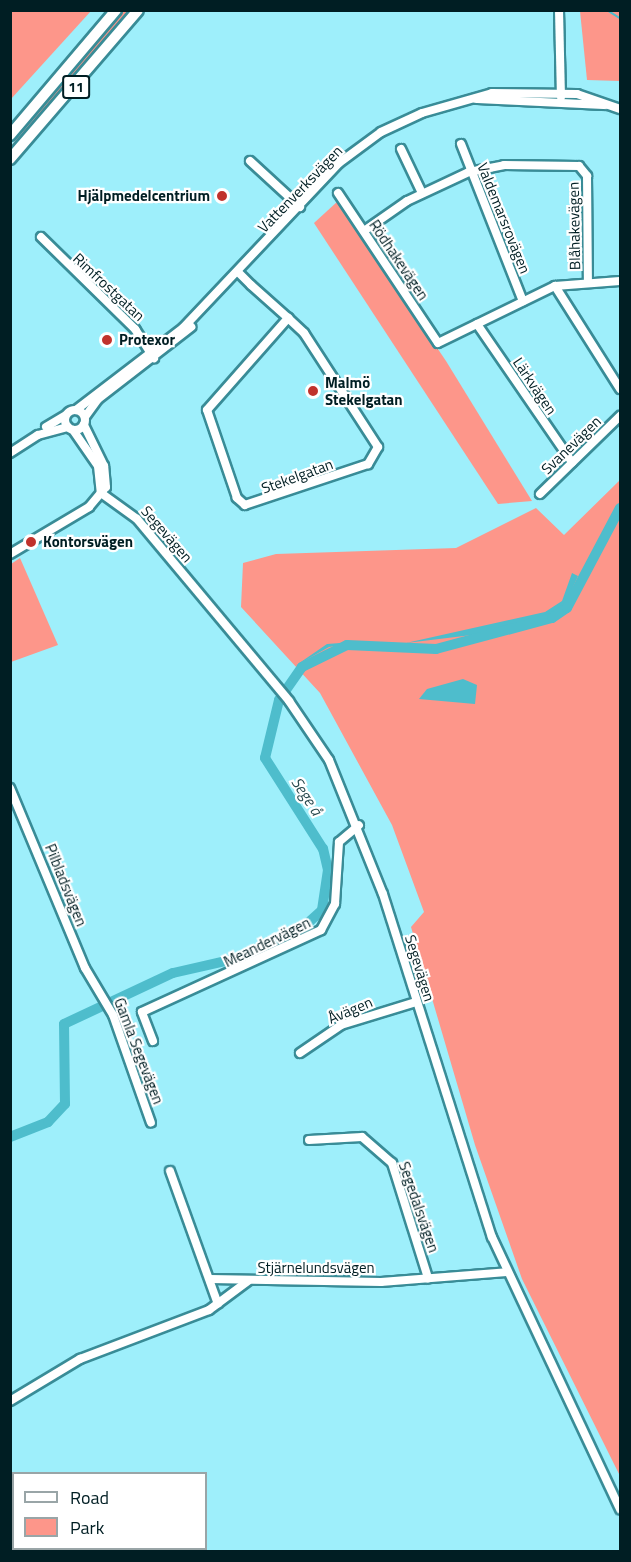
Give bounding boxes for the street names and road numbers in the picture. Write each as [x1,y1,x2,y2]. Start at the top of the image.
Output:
road number: 11 [61,76,91,98]
street label: Vattenverksvägen [254,142,346,236]
street label: Valdemarsrovägen [474,160,534,276]
street label: Blåhakevägen [564,182,584,270]
street label: Rödhakevägen [366,216,432,304]
street label: Rimfrostgatan [69,249,149,325]
street label: Lärkvägen [509,354,561,418]
street label: Svanevägen [537,412,605,478]
street label: Stekelgatan [259,455,335,497]
street label: Segevägen [138,502,196,566]
street label: Pilbladsvägen [41,841,91,929]
street label: Meandervägen [221,913,313,971]
street label: Segevägen [401,932,439,1004]
street label: Åvägen [325,993,375,1027]
street label: Gamla Segevägen [110,995,168,1107]
street label: Segedalsvägen [395,1159,443,1255]
street label: Stjärnelundsvägen [257,1259,375,1277]

